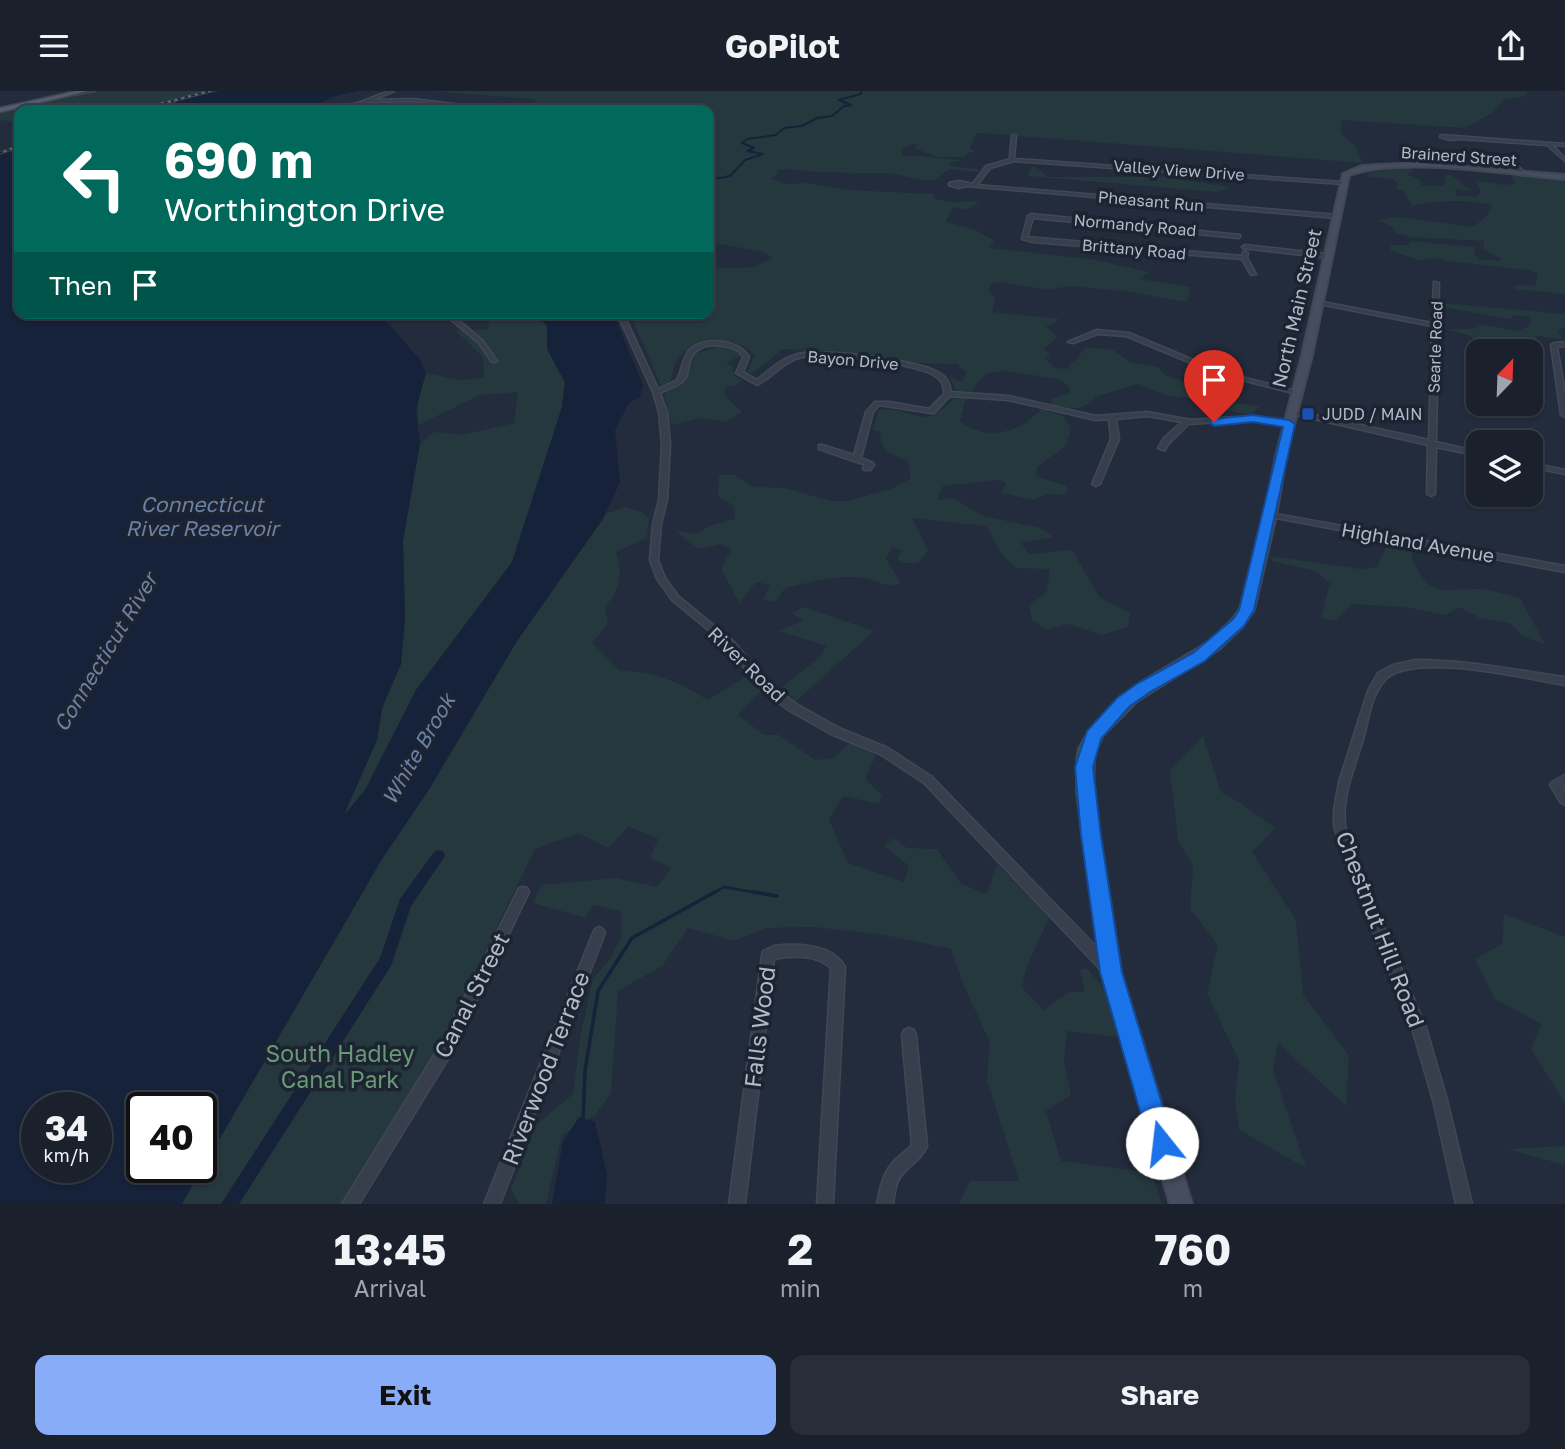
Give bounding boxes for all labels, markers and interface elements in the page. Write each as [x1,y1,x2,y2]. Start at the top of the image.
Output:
icon: menu [35,27,73,65]
text: GoPilot [725,27,840,65]
icon: share [1492,27,1530,65]
text: 690 m [164,130,313,189]
icon: left [49,133,140,224]
street label: Brainerd Street [1400,142,1518,170]
street label: Valley View Drive [1113,155,1245,185]
street label: Pheasant Run [1097,186,1205,216]
text: Worthington Drive [164,190,445,228]
street label: Normandy Road [1073,210,1197,240]
street label: North Main Street [1267,226,1325,390]
street label: Brittany Road [1081,234,1187,264]
icon: arrive [126,266,164,304]
text: Then [49,270,112,301]
street label: Searle Road [1423,301,1447,393]
north arrow [1466,339,1544,417]
map controls [1466,339,1543,507]
street label: Bayon Drive [807,346,899,374]
pin [1184,350,1244,422]
icon: arrive [1195,361,1233,399]
place label: JUDD / MAIN [1322,404,1422,424]
marker: JUDD / MAIN [1300,406,1316,422]
button: layers [1466,430,1543,507]
water label: Connecticut River Reservoir [125,491,281,541]
street label: Highland Avenue [1340,517,1496,567]
water label: Connecticut River [48,566,164,736]
street label: River Road [704,622,790,706]
water label: White Brook [376,687,461,809]
street label: Chestnut Hill Road [1331,827,1431,1031]
street label: Canal Street [427,928,515,1062]
street label: Falls Wood [738,965,780,1089]
street label: Riverwood Terrace [495,967,595,1169]
park label: South Hadley Canal Park [265,1039,415,1093]
speed limit sign: 40 [126,1092,217,1183]
position arrow [1125,1106,1199,1180]
text: 34 [45,1107,88,1149]
text: km/h [44,1144,89,1166]
text: 13:45 [334,1224,446,1274]
text: 2 [788,1224,813,1274]
text: 760 [1154,1224,1231,1274]
text: Arrival [354,1274,426,1302]
text: min [780,1274,821,1302]
text: m [1183,1274,1203,1302]
button: Exit [35,1355,776,1435]
button: Share [790,1355,1530,1435]

